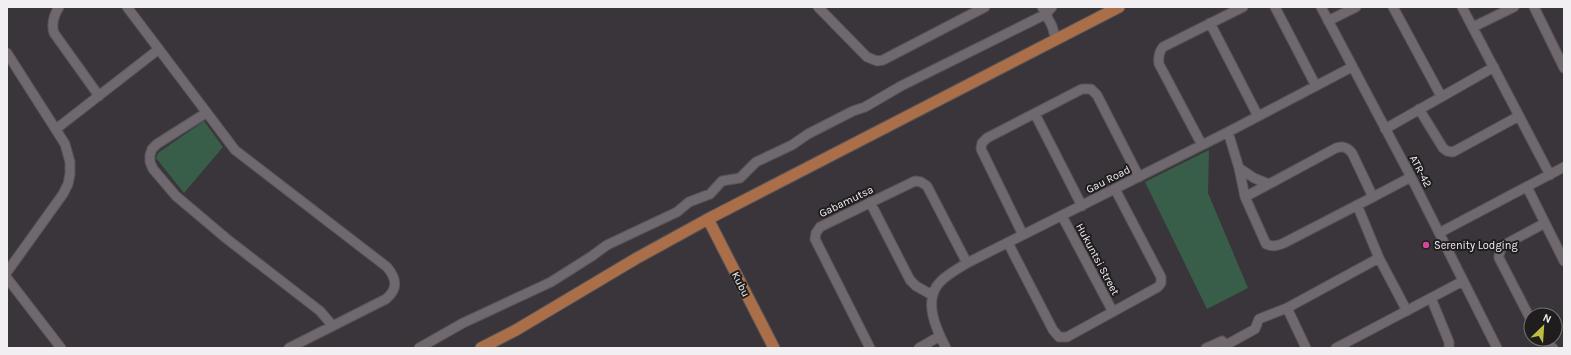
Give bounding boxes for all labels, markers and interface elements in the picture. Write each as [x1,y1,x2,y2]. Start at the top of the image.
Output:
street label: ATR-42 [1407,153,1434,190]
street label: Gau Road [1084,163,1132,196]
street label: Gabamutsa [817,183,875,220]
street label: Hukuntsi Street [1073,221,1122,297]
place label: Serenity Lodging [1434,239,1519,252]
marker: Serenity Lodging [1421,240,1431,250]
street label: Kubu [729,269,752,299]
north arrow [1523,307,1563,347]
text: N [1541,311,1553,326]

